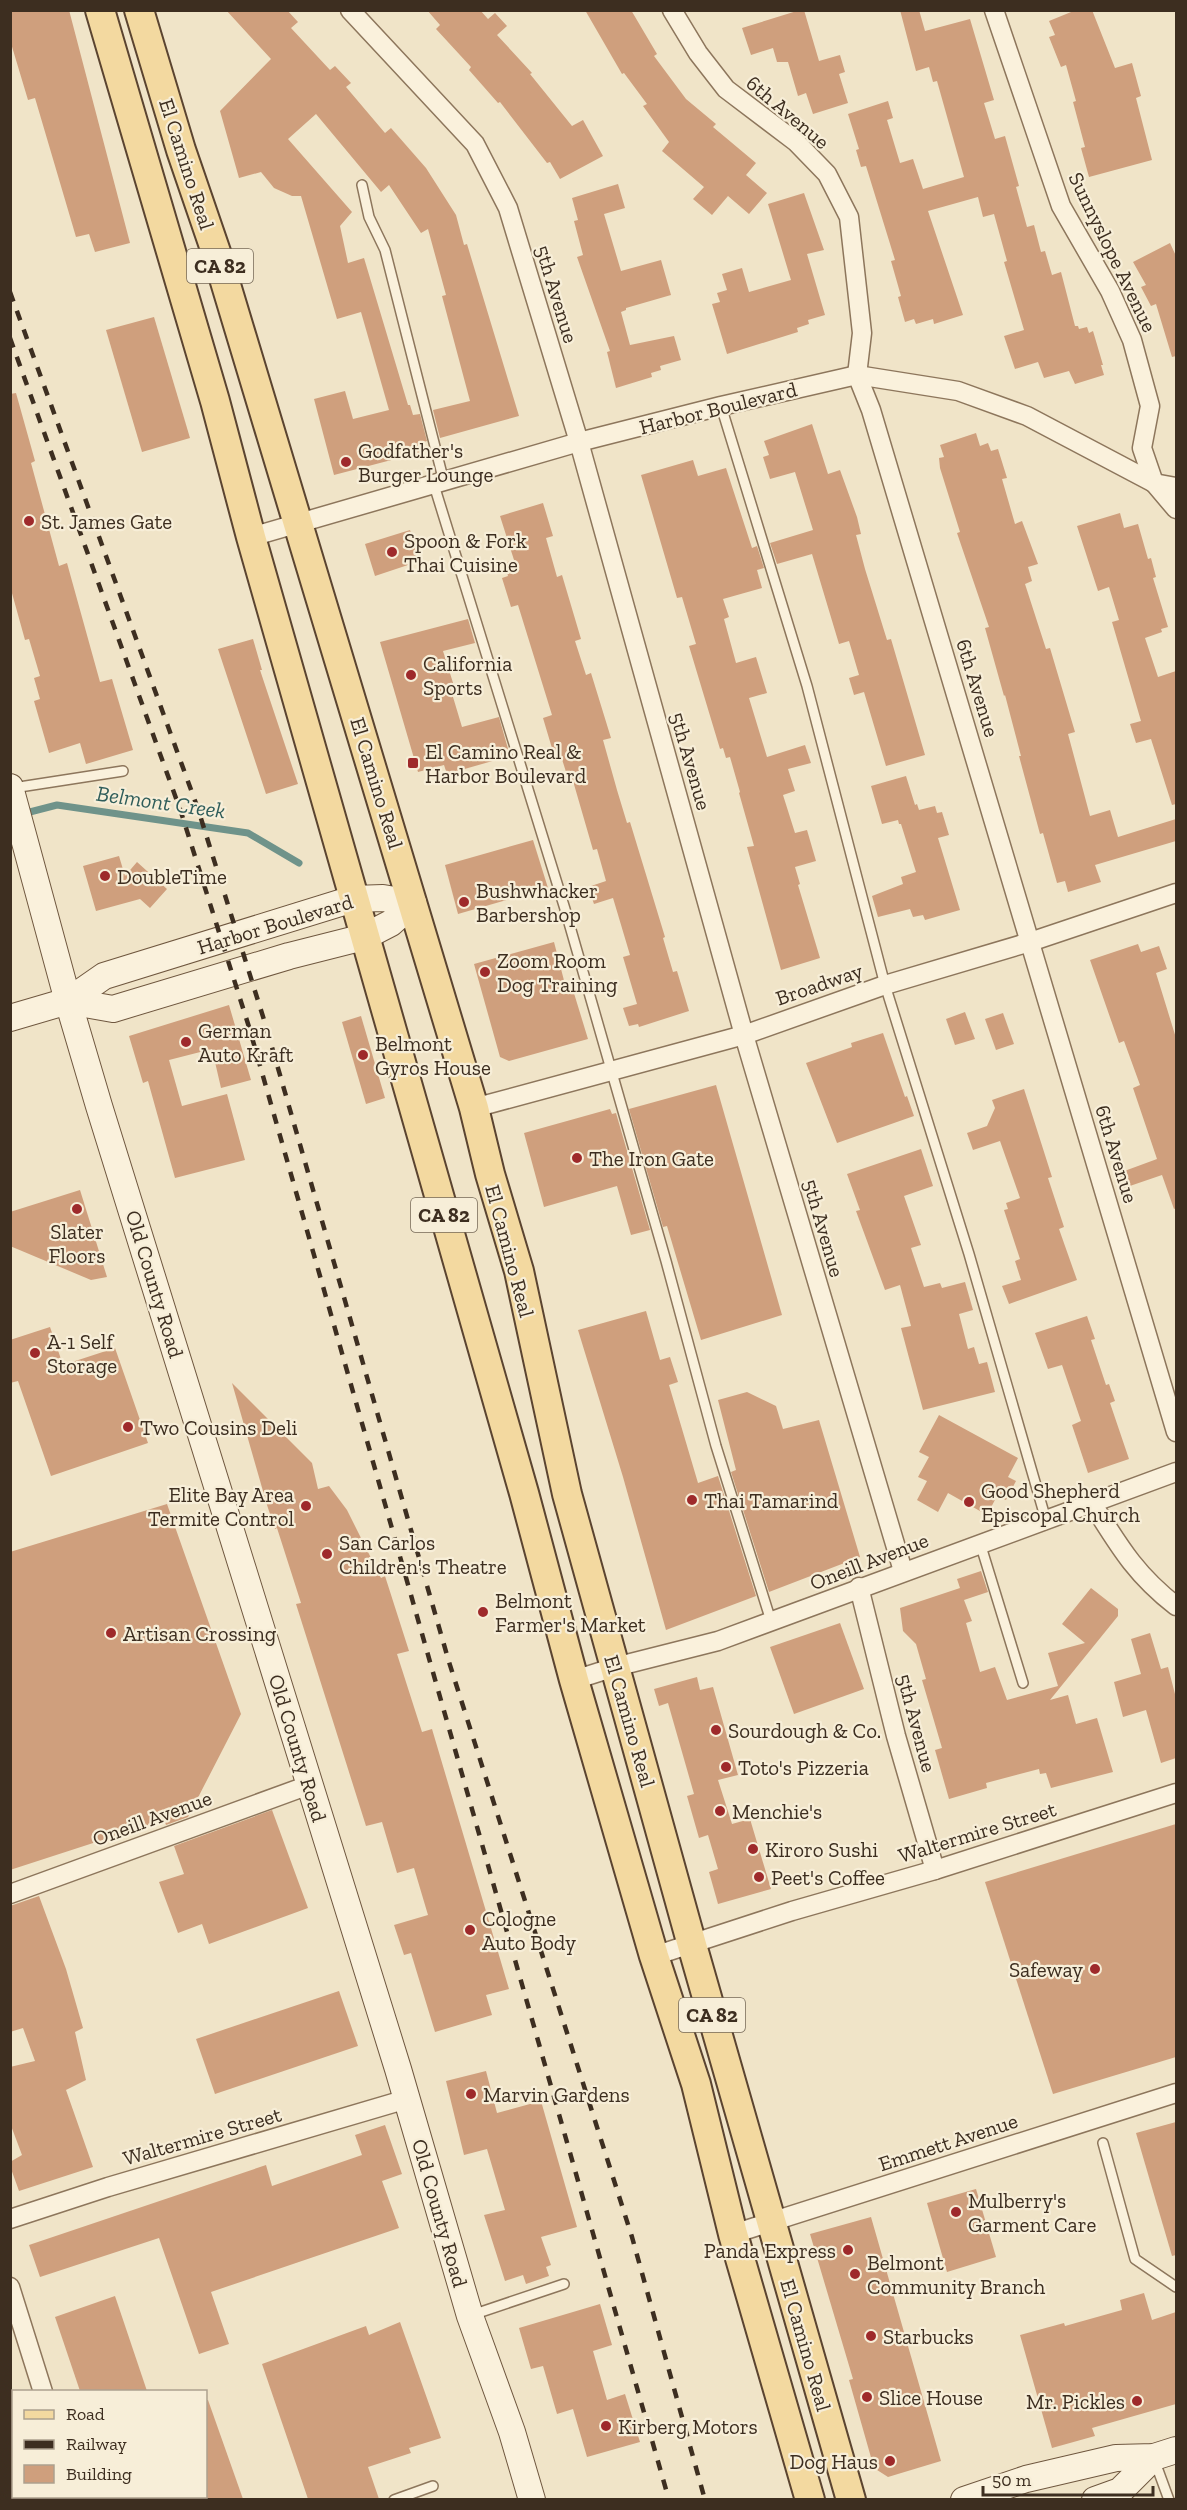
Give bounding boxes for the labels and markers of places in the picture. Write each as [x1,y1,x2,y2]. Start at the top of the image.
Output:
place label: Godfather's Burger Lounge [358,438,493,487]
marker: Godfather's Burger Lounge [339,455,353,469]
place label: St. James Gate [41,509,172,534]
marker: St. James Gate [22,514,36,528]
place label: Spoon & Fork Thai Cuisine [404,528,527,577]
marker: Spoon & Fork Thai Cuisine [385,545,399,559]
place label: California Sports [423,651,512,700]
marker: California Sports [404,668,418,682]
place label: El Camino Real & Harbor Boulevard [425,739,587,788]
marker: El Camino Real & Harbor Boulevard [406,756,420,770]
place label: DoubleTime [117,864,227,889]
marker: DoubleTime [98,869,112,883]
place label: Bushwhacker Barbershop [476,878,598,927]
marker: Bushwhacker Barbershop [457,895,471,909]
place label: Zoom Room Dog Training [497,948,618,997]
marker: Zoom Room Dog Training [478,965,492,979]
place label: German Auto Kraft [198,1018,294,1067]
place label: Belmont Gyros House [375,1031,491,1080]
marker: German Auto Kraft [179,1035,193,1049]
marker: Belmont Gyros House [356,1048,370,1062]
place label: The Iron Gate [589,1146,714,1171]
marker: The Iron Gate [570,1151,584,1165]
marker: Slater Floors [70,1202,84,1216]
place label: Slater Floors [49,1219,105,1268]
place label: A-1 Self Storage [47,1329,117,1378]
marker: A-1 Self Storage [28,1346,42,1360]
place label: Two Cousins Deli [140,1415,298,1440]
marker: Two Cousins Deli [121,1420,135,1434]
place label: Good Shepherd Episcopal Church [981,1478,1140,1527]
place label: Elite Bay Area Termite Control [148,1482,294,1531]
place label: Thai Tamarind [704,1488,839,1513]
marker: Thai Tamarind [685,1493,699,1507]
marker: Good Shepherd Episcopal Church [962,1495,976,1509]
marker: Elite Bay Area Termite Control [299,1499,313,1513]
place label: San Carlos Children's Theatre [339,1530,507,1579]
marker: San Carlos Children's Theatre [320,1547,334,1561]
place label: Belmont Farmer's Market [495,1588,646,1637]
marker: Belmont Farmer's Market [476,1605,490,1619]
place label: Artisan Crossing [123,1621,277,1646]
marker: Artisan Crossing [104,1626,118,1640]
place label: Sourdough & Co. [728,1718,881,1743]
marker: Sourdough & Co. [709,1723,723,1737]
place label: Toto's Pizzeria [738,1755,869,1780]
marker: Toto's Pizzeria [719,1760,733,1774]
place label: Menchie's [732,1799,822,1824]
marker: Menchie's [713,1804,727,1818]
place label: Kiroro Sushi [765,1837,878,1862]
marker: Kiroro Sushi [746,1842,760,1856]
place label: Peet's Coffee [771,1865,885,1890]
marker: Peet's Coffee [752,1870,766,1884]
place label: Cologne Auto Body [482,1906,576,1955]
marker: Cologne Auto Body [463,1923,477,1937]
place label: Safeway [1009,1957,1083,1982]
marker: Safeway [1088,1962,1102,1976]
place label: Marvin Gardens [483,2082,630,2107]
marker: Marvin Gardens [464,2087,478,2101]
place label: Mulberry's Garment Care [968,2188,1097,2237]
marker: Mulberry's Garment Care [949,2205,963,2219]
place label: Panda Express [704,2238,836,2263]
marker: Panda Express [841,2243,855,2257]
place label: Belmont Community Branch [867,2250,1045,2299]
marker: Belmont Community Branch [848,2267,862,2281]
place label: Starbucks [883,2324,974,2349]
marker: Starbucks [864,2329,878,2343]
place label: Slice House [879,2385,983,2410]
place label: Mr. Pickles [1026,2389,1125,2414]
marker: Slice House [860,2390,874,2404]
marker: Mr. Pickles [1130,2394,1144,2408]
place label: Kirberg Motors [618,2414,758,2439]
marker: Kirberg Motors [599,2419,613,2433]
place label: Dog Haus [789,2449,878,2474]
marker: Dog Haus [883,2454,897,2468]

